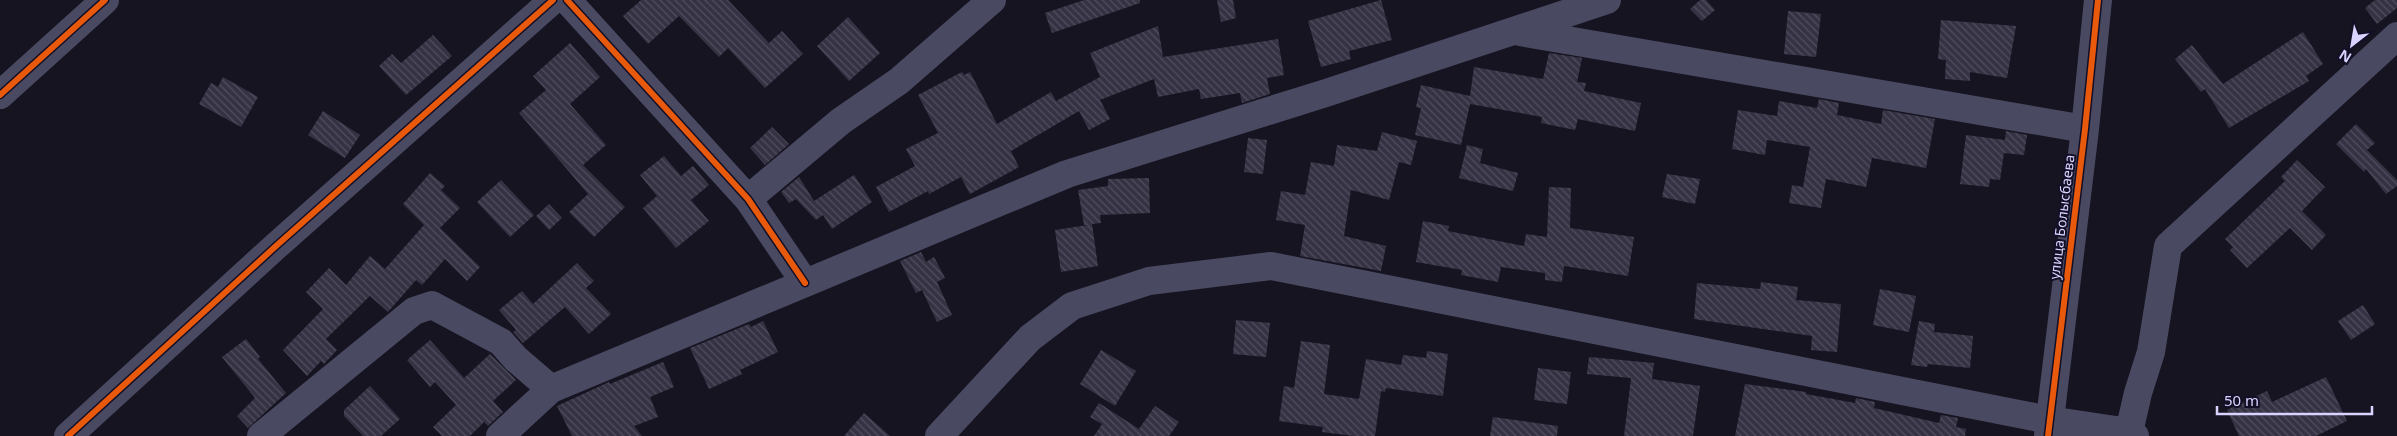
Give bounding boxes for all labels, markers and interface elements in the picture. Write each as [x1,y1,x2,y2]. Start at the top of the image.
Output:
north arrow [2327,20,2377,70]
text: N [2335,45,2355,68]
street label: улица Болысбаева [2044,153,2079,280]
scale bar [2217,384,2372,416]
text: 50 m [2224,390,2259,410]

